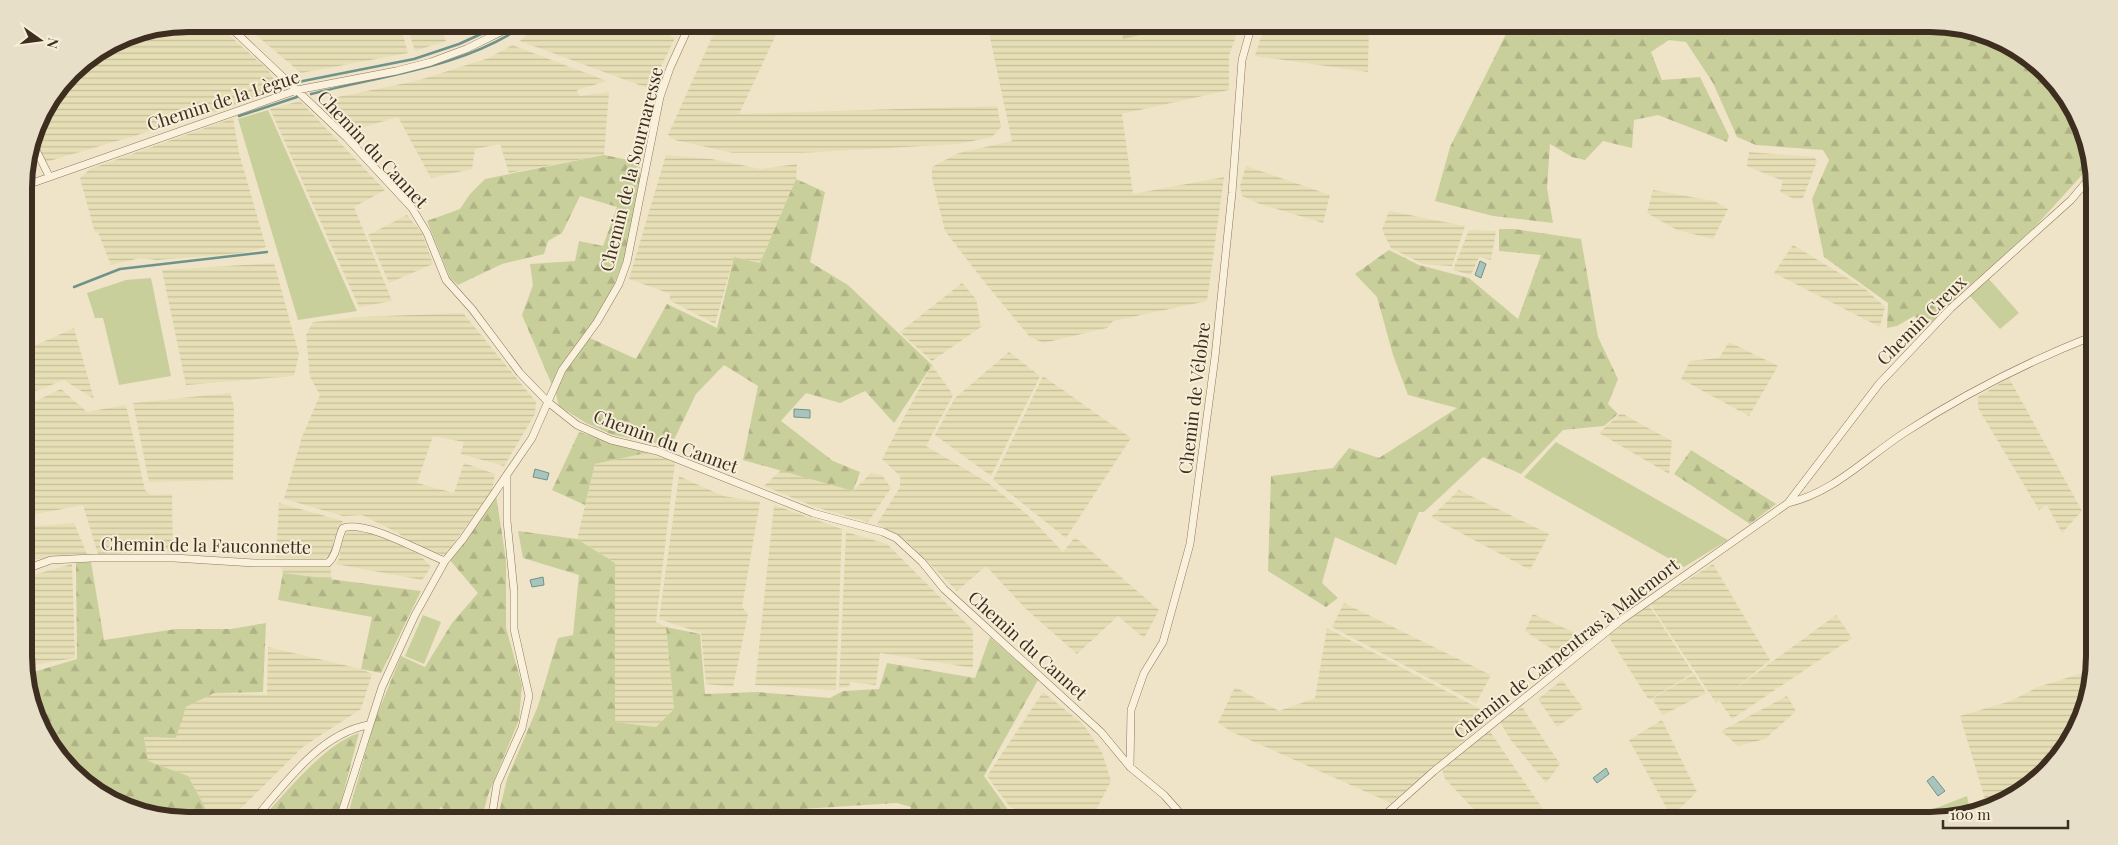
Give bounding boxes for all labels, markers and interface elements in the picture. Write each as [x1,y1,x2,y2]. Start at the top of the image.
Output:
north arrow [15,15,65,65]
text: N [43,36,64,50]
street label: Chemin de la Lègue [144,64,302,136]
street label: Chemin de la Sournaresse [594,64,668,274]
street label: Chemin du Cannet [312,85,434,213]
street label: Chemin Creux [1871,270,1971,370]
street label: Chemin de Vélobre [1173,321,1215,475]
street label: Chemin du Cannet [590,404,742,479]
street label: Chemin de la Fauconnette [101,531,311,559]
street label: Chemin de Carpentras à Malemort [1448,552,1684,744]
street label: Chemin du Cannet [963,585,1093,705]
scale bar [1943,798,2068,830]
text: 100 m [1950,804,1991,824]

